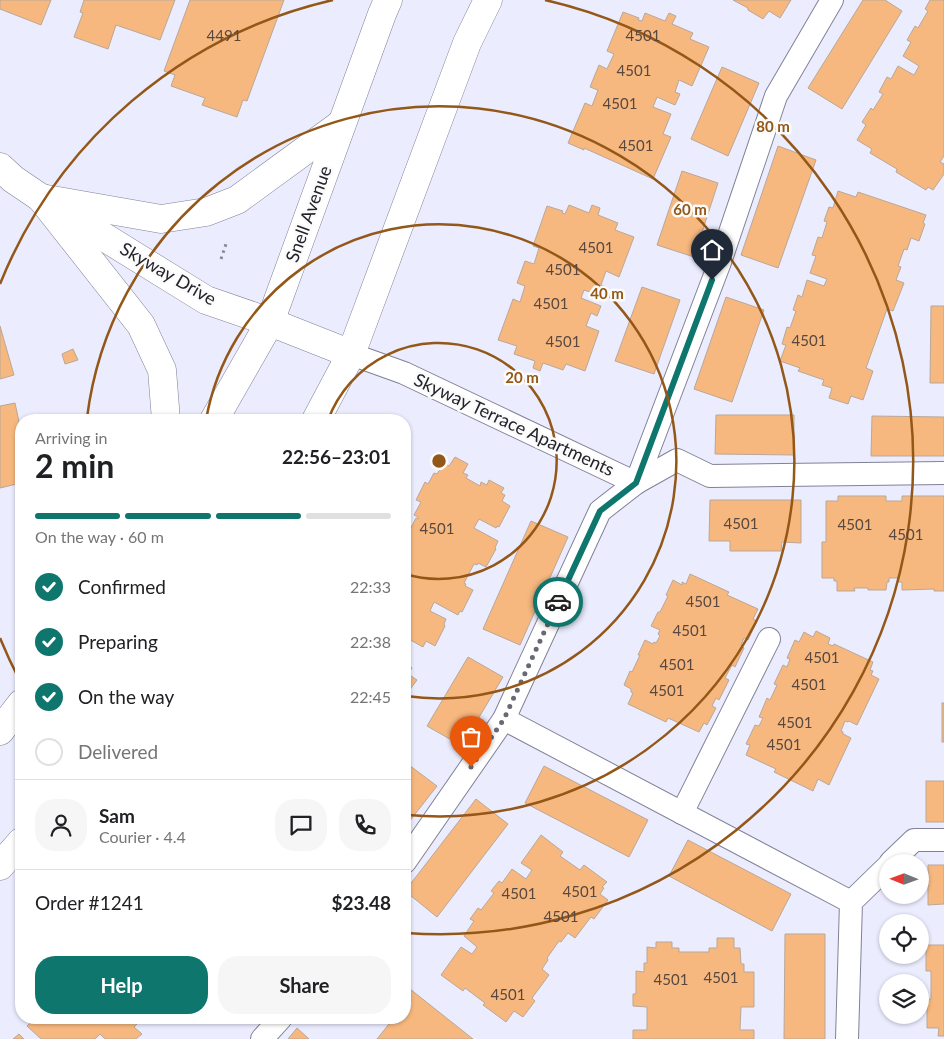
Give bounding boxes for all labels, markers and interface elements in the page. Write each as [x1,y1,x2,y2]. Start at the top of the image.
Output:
house number: 4491 [207,26,241,44]
house number: 4501 [626,26,660,44]
house number: 4501 [617,61,651,79]
house number: 4501 [603,94,637,112]
text: 80 m [756,117,790,135]
house number: 4501 [619,136,653,154]
street label: Snell Avenue [280,162,336,265]
text: 60 m [673,200,707,218]
pin [691,229,733,280]
icon: home [698,236,726,264]
street label: Skyway Drive [117,237,220,309]
house number: 4501 [579,238,613,256]
house number: 4501 [546,260,580,278]
text: 40 m [590,284,624,302]
house number: 4501 [534,294,568,312]
house number: 4501 [792,331,826,349]
house number: 4501 [546,332,580,350]
street label: Skyway Terrace Apartments [411,368,618,480]
text: 20 m [505,368,539,386]
text: Arriving in [35,428,108,447]
text: 22:56–23:01 [282,445,391,468]
text: 2 min [35,446,114,485]
centre of rings [430,452,448,470]
house number: 4501 [724,514,758,532]
house number: 4501 [838,515,872,533]
house number: 4501 [420,519,454,537]
house number: 4501 [889,525,923,543]
text: On the way · 60 m [35,527,164,546]
icon: check [35,573,63,601]
text: Confirmed [78,575,166,598]
text: 22:33 [350,577,391,596]
courier [533,577,583,627]
icon: car [544,588,572,616]
house number: 4501 [686,592,720,610]
house number: 4501 [673,621,707,639]
icon: check [35,628,63,656]
text: Preparing [78,630,158,653]
text: 22:38 [350,632,391,651]
house number: 4501 [805,648,839,666]
house number: 4501 [660,655,694,673]
house number: 4501 [792,675,826,693]
house number: 4501 [650,681,684,699]
icon: check [35,683,63,711]
text: On the way [78,685,174,708]
text: 22:45 [350,687,391,706]
house number: 4501 [778,713,812,731]
pin [450,716,492,767]
icon: bag [457,723,485,751]
house number: 4501 [767,735,801,753]
text: Delivered [78,740,158,763]
button: person [35,799,87,851]
button: chat [275,799,327,851]
button: phone [339,799,391,851]
text: Sam [99,804,135,827]
text: Courier · 4.4 [99,827,186,846]
north arrow [879,854,929,904]
map controls [879,854,929,1024]
house number: 4501 [563,882,597,900]
house number: 4501 [502,884,536,902]
text: Order #1241 [35,891,144,914]
text: $23.48 [331,891,391,914]
house number: 4501 [544,907,578,925]
button: locate [879,914,929,964]
button: Help [35,956,208,1014]
button: Share [218,956,391,1014]
house number: 4501 [704,968,738,986]
house number: 4501 [654,970,688,988]
button: layers [879,974,929,1024]
house number: 4501 [491,985,525,1003]

